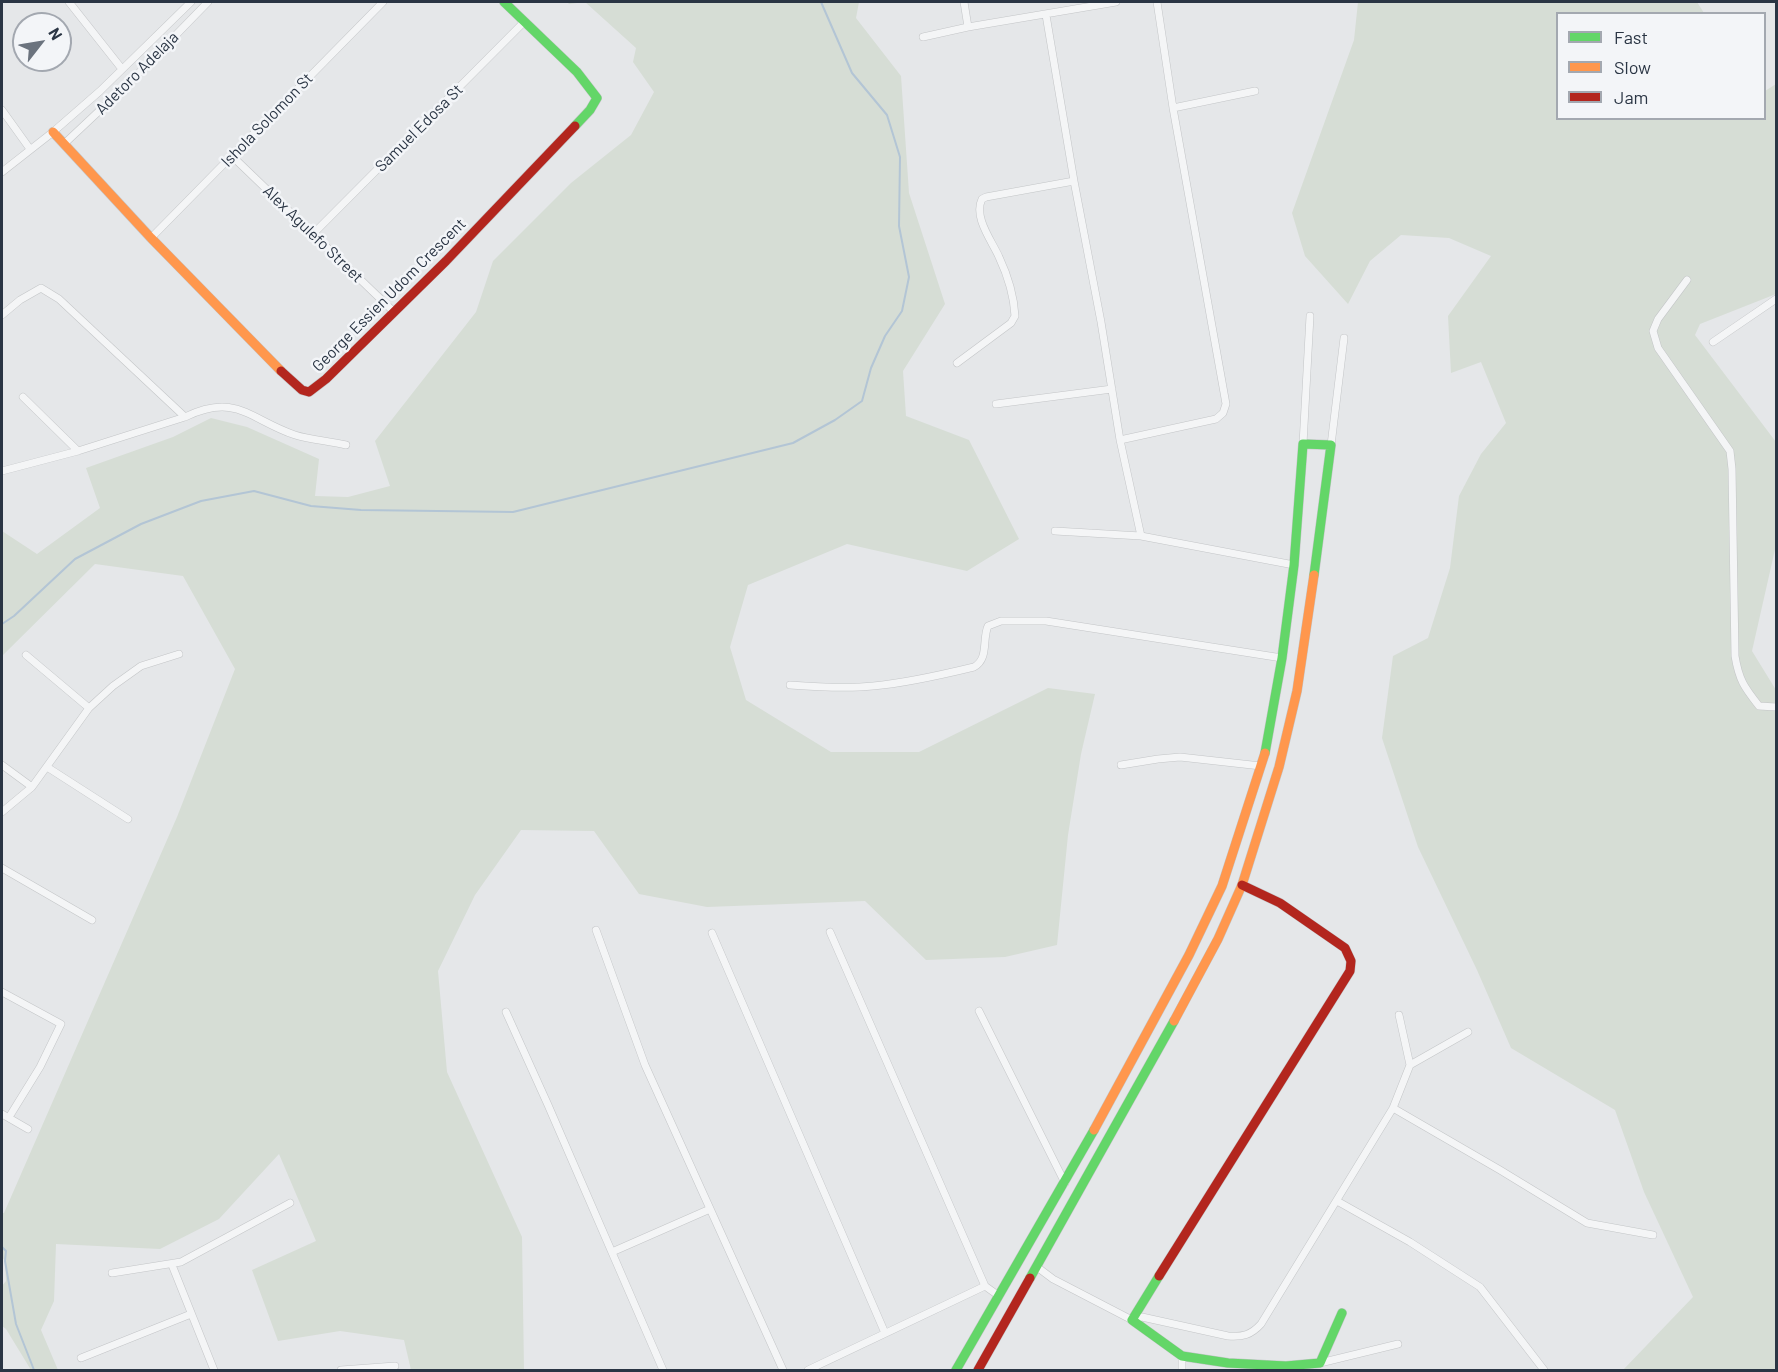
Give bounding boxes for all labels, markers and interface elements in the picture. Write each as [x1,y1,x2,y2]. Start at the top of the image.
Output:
north arrow [12,12,72,72]
legend [1556,12,1766,120]
text: N [45,24,67,43]
text: Fast [1614,26,1648,48]
street label: Adetoro Adelaja [92,28,182,118]
text: Slow [1614,56,1651,78]
street label: Ishola Solomon St [217,69,317,171]
street label: Samuel Edosa St [371,80,467,176]
text: Jam [1614,86,1648,108]
street label: Alex Agulefo Street [259,181,367,287]
street label: George Essien Udom Crescent [308,214,470,376]

